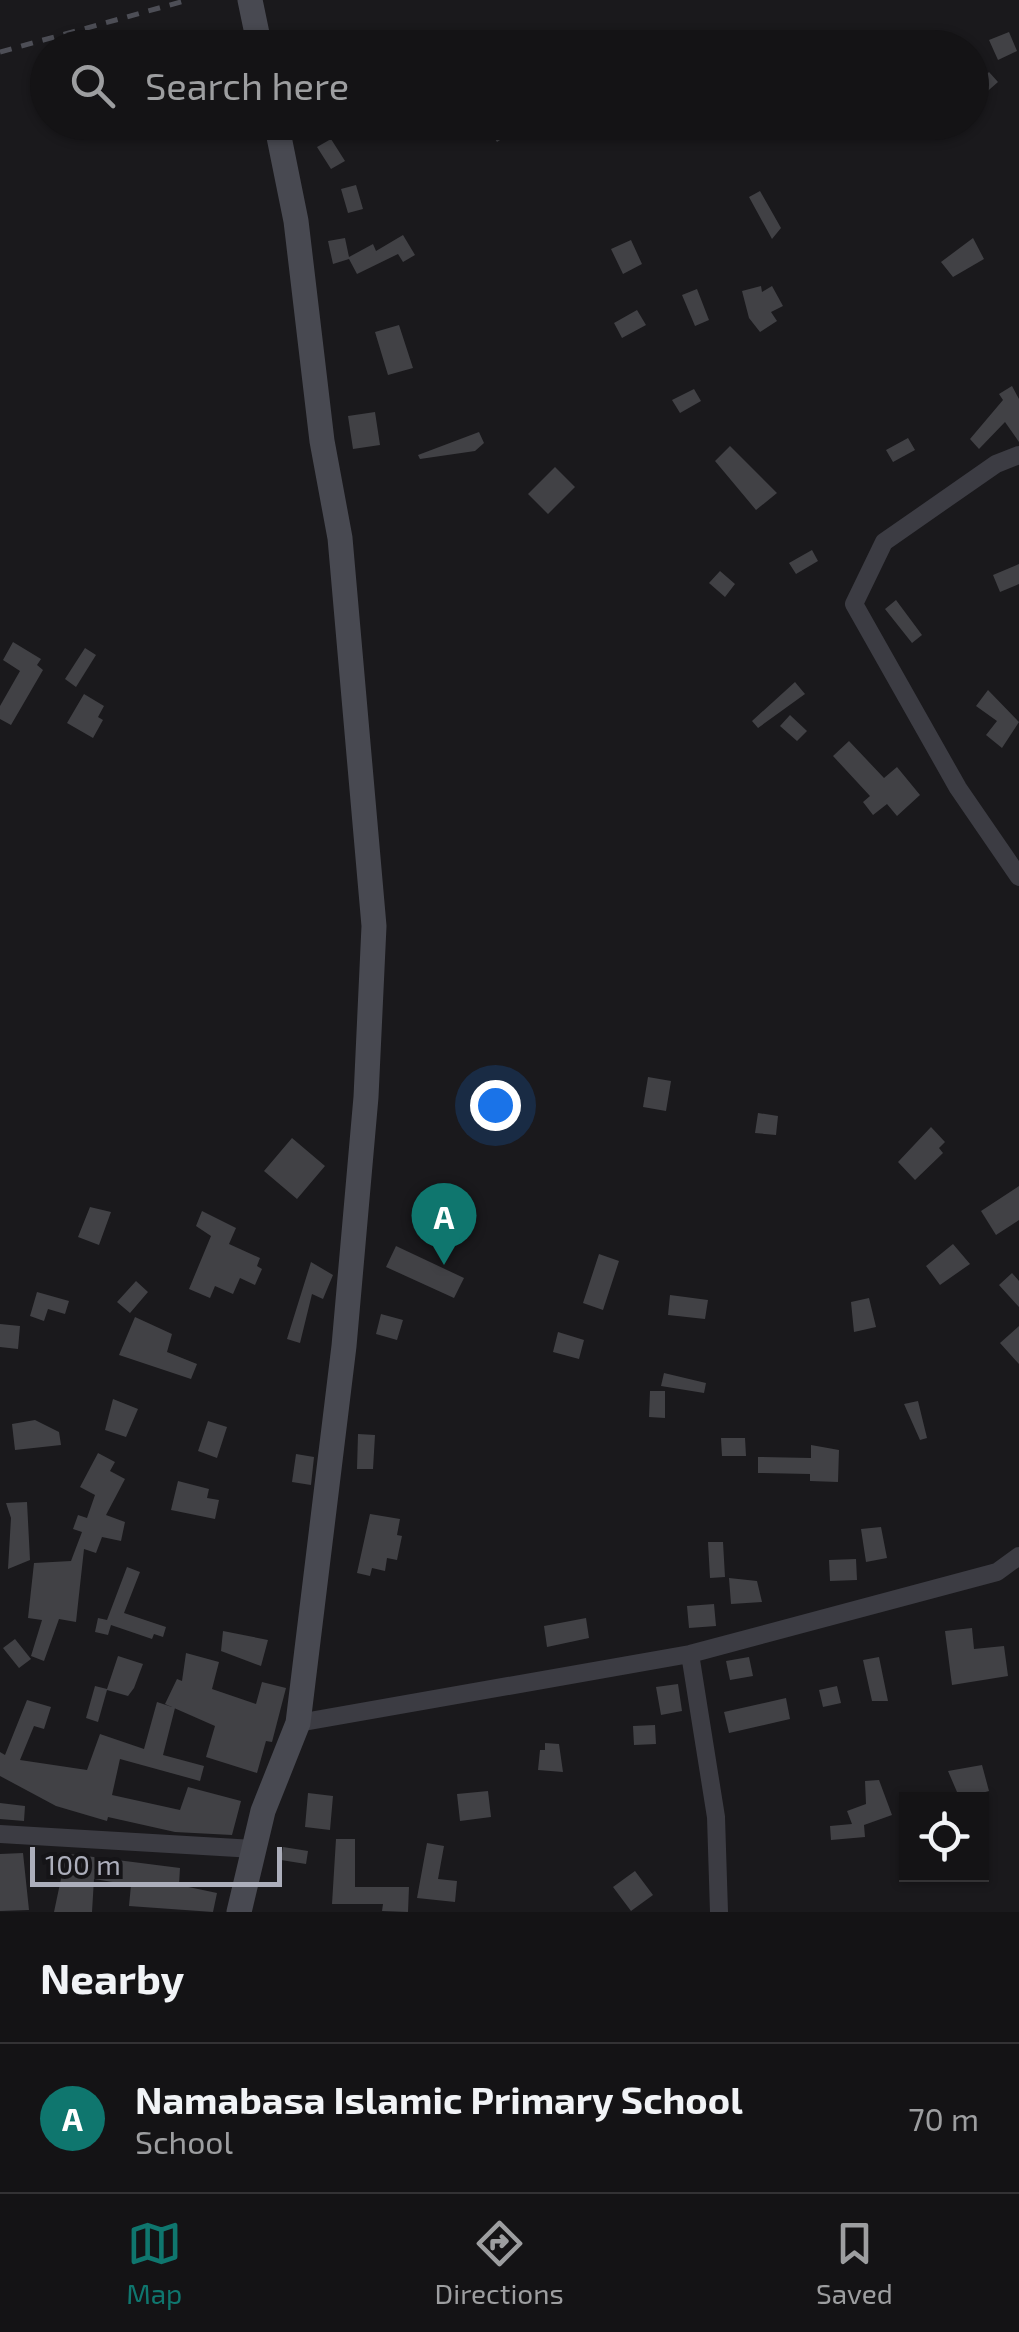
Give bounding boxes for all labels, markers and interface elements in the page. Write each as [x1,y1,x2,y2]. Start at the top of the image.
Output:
search box [30,30,989,140]
icon: search [65,58,120,113]
text: Search here [145,62,349,108]
your location [470,1080,521,1131]
pin: A [412,1182,476,1265]
map controls [899,1792,989,1882]
button: locate [899,1792,989,1882]
scale bar [30,1842,282,1886]
text: 100 m [45,1847,121,1881]
text: Nearby [40,1952,184,2002]
text: Namabasa Islamic Primary School [135,2076,743,2122]
text: A [62,2099,83,2137]
text: 70 m [908,2099,979,2137]
text: School [135,2122,233,2160]
tab: Map [126,2216,182,2310]
tab: Directions [435,2216,564,2310]
tab: Saved [816,2216,893,2310]

